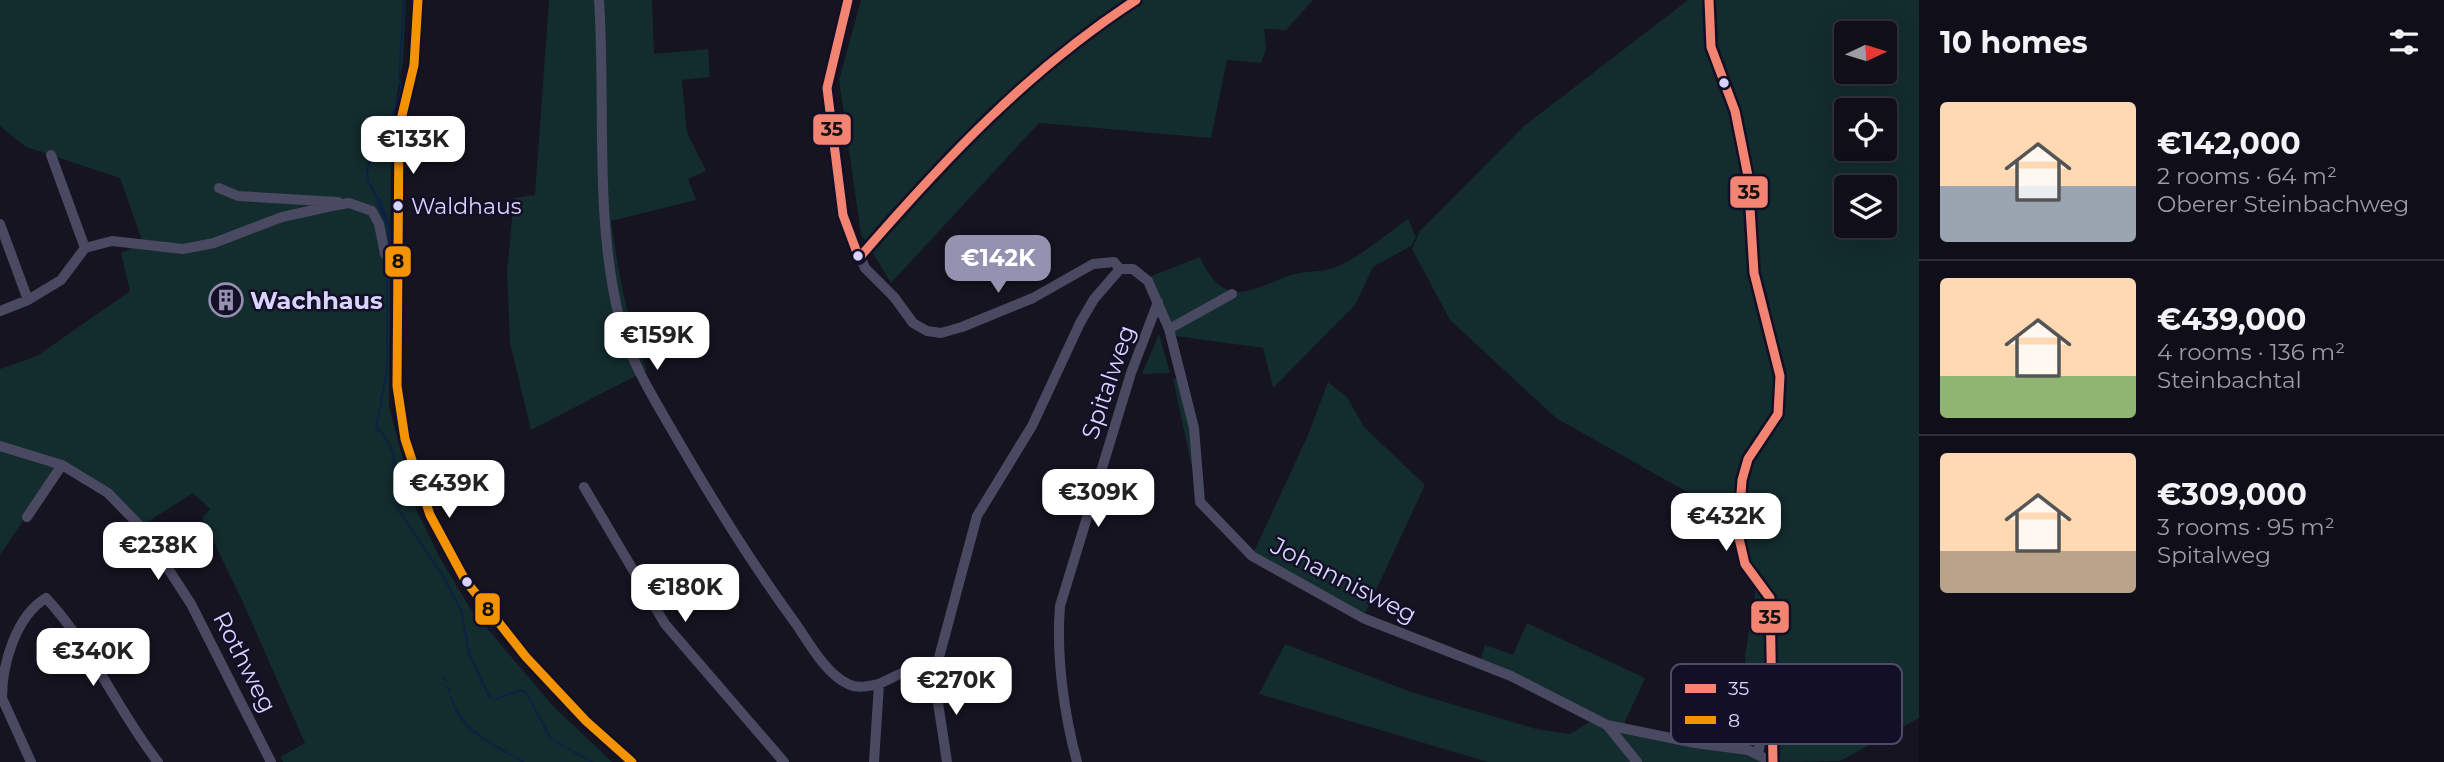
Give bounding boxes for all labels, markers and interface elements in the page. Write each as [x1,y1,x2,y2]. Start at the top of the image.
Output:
north arrow [1834,21,1897,84]
map controls [1834,21,1897,238]
icon: filters [2385,23,2423,61]
text: 10 homes [1940,24,2088,61]
unlabelled marker [1717,76,1731,90]
button: locate [1834,98,1897,161]
line badge: 35 [812,113,852,146]
pin: €133K [364,116,462,176]
text: 35 [820,118,843,141]
text: €133K [377,125,449,153]
text: €142,000 [2157,125,2301,162]
icon: home [1996,130,2080,214]
text: 2 rooms · 64 m² [2157,162,2337,190]
line badge: 35 [1729,175,1769,209]
button: layers [1834,175,1897,238]
text: 35 [1737,181,1760,204]
text: Oberer Steinbachweg [2157,190,2409,218]
place label: Waldhaus [411,193,522,220]
marker: Waldhaus [391,199,405,213]
pin: €142K [949,236,1047,295]
text: €142K [961,244,1035,272]
line badge: 8 [384,245,412,278]
unlabelled marker [851,249,865,263]
text: 8 [392,250,404,273]
building icon: Wachhaus [207,281,245,319]
place label: Wachhaus [250,286,383,315]
text: €439,000 [2157,301,2306,338]
icon: home [1996,306,2080,390]
pin: €159K [608,312,706,372]
text: €159K [620,321,694,349]
street label: Spitalweg [1075,321,1141,443]
text: 4 rooms · 136 m² [2157,338,2345,366]
text: Steinbachtal [2157,366,2302,394]
pin: €439K [400,461,498,520]
text: €439K [409,469,489,497]
pin: €309K [1049,470,1147,529]
text: €309,000 [2157,476,2307,513]
text: €309K [1058,478,1138,506]
icon: home [1996,481,2080,565]
pin: €432K [1677,494,1775,553]
text: €432K [1687,502,1765,530]
text: 3 rooms · 95 m² [2157,513,2335,541]
pin: €238K [109,522,207,582]
street label: Johannisweg [1265,530,1422,629]
text: €238K [119,531,197,559]
text: Spitalweg [2157,541,2271,569]
pin: €180K [636,564,734,624]
text: €180K [647,573,723,601]
unlabelled marker [460,575,474,589]
line badge: 8 [474,592,501,626]
text: 8 [482,598,494,621]
line badge: 35 [1750,600,1790,634]
street label: Rothweg [207,606,283,718]
text: 35 [1758,606,1781,629]
pin: €340K [44,628,142,688]
text: €340K [53,637,133,665]
pin: €270K [907,658,1005,717]
legend [1671,664,1902,744]
text: €270K [917,666,995,694]
text: 35 [1728,677,1750,700]
text: 8 [1728,709,1740,732]

